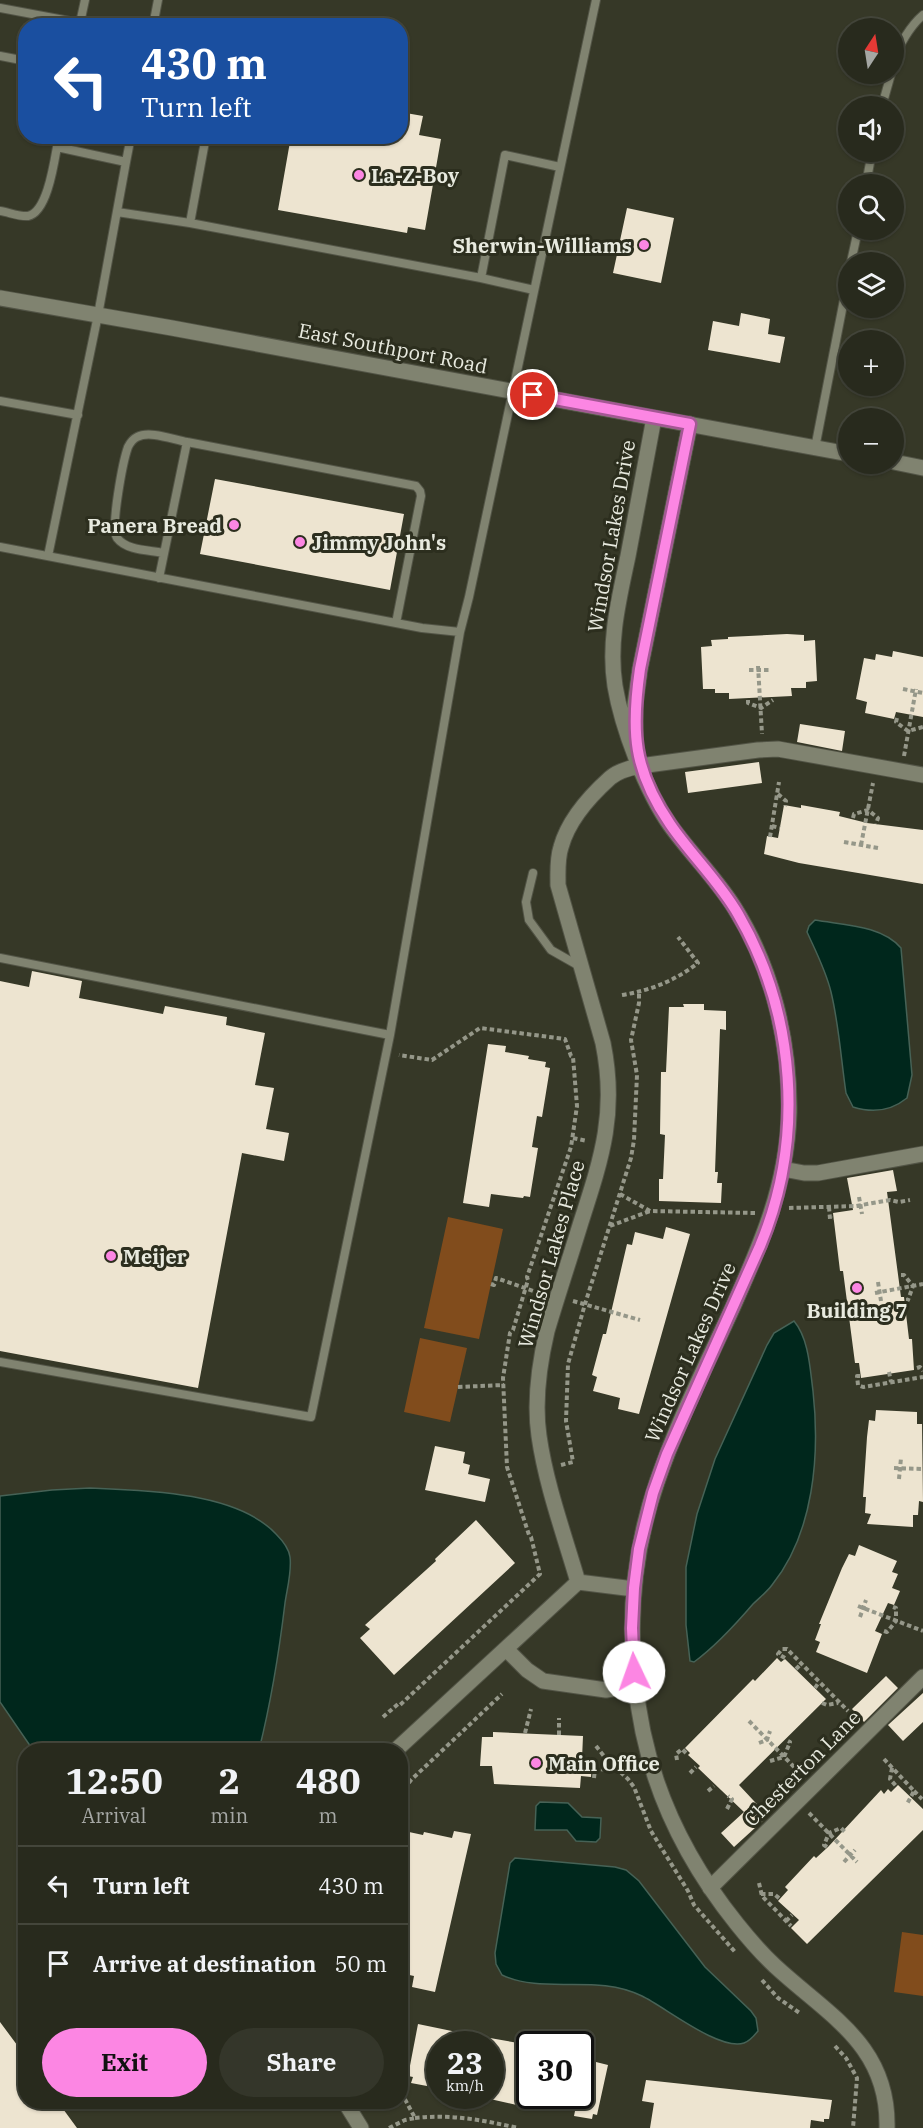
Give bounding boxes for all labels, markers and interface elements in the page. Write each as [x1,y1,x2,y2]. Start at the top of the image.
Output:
north arrow [838,18,904,84]
map controls [838,18,904,474]
text: 430 m [141,36,267,91]
icon: left [42,42,120,120]
text: Turn left [141,89,252,124]
button: sound [838,96,904,162]
place label: La-Z-Boy [371,162,460,189]
marker: La-Z-Boy [352,168,366,182]
button: search [838,174,904,240]
place label: Sherwin-Williams [452,232,632,259]
marker: Sherwin-Williams [637,238,651,252]
button: layers [838,252,904,318]
street label: East Southport Road [296,316,490,380]
button: + [838,330,904,396]
pin [507,369,558,420]
icon: arrive [516,378,549,411]
button: − [838,408,904,474]
street label: Windsor Lakes Drive [581,438,641,634]
place label: Panera Bread [87,512,222,539]
marker: Panera Bread [227,518,241,532]
place label: Jimmy John's [312,529,446,556]
marker: Jimmy John's [293,535,307,549]
street label: Windsor Lakes Place [511,1157,591,1351]
place label: Meijer [123,1243,187,1270]
marker: Meijer [104,1249,118,1263]
street label: Windsor Lakes Drive [638,1258,742,1446]
marker: Building 7 [850,1281,864,1295]
place label: Building 7 [807,1297,907,1324]
position arrow [602,1640,666,1704]
street label: Chesterton Lane [738,1704,866,1832]
place label: Main Office [548,1750,660,1777]
marker: Main Office [529,1756,543,1770]
text: 12:50 [65,1757,163,1804]
text: 2 [218,1757,240,1804]
text: 480 [296,1757,361,1804]
text: Arrival [82,1802,147,1829]
text: min [210,1802,248,1829]
text: m [319,1802,338,1829]
icon: left [42,1869,75,1902]
text: Turn left [93,1871,189,1900]
text: 430 m [318,1871,384,1900]
icon: arrive [42,1947,75,1980]
text: Arrive at destination [93,1949,316,1978]
text: 50 m [334,1949,387,1978]
button: Exit [42,2028,207,2097]
button: Share [219,2028,384,2097]
speed limit sign: 30 [516,2031,594,2109]
text: 23 [447,2043,483,2082]
text: km/h [446,2076,484,2095]

